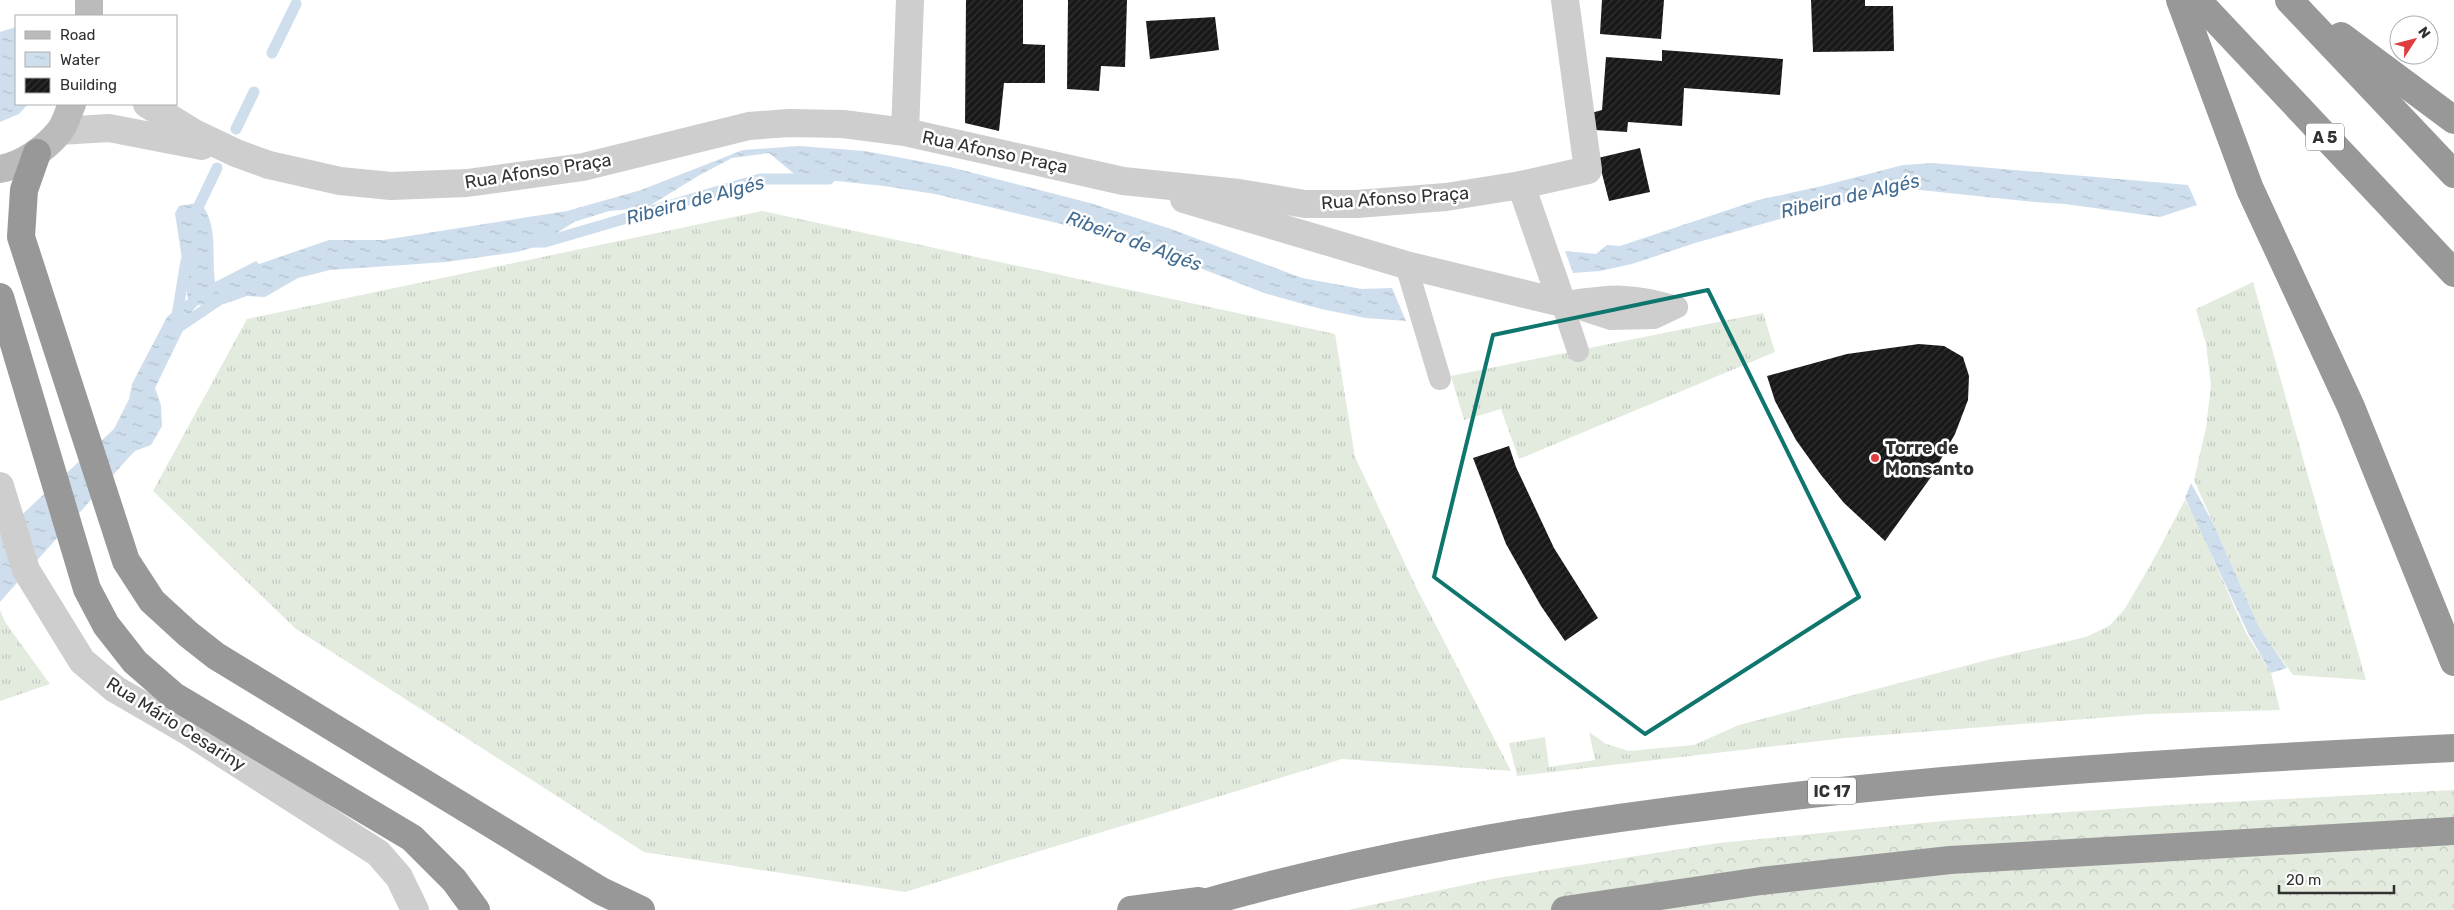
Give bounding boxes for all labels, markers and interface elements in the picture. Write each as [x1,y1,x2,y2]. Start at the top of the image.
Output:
legend [15,15,178,105]
north arrow [2389,15,2439,65]
text: N [2414,24,2434,42]
text: Road [60,26,96,44]
text: Water [60,51,100,69]
text: Building [60,76,117,94]
road number: A 5 [2306,124,2344,150]
street label: Rua Afonso Praça [920,126,1070,178]
street label: Rua Afonso Praça [463,149,613,193]
water label: Ribeira de Algés [1778,169,1922,223]
water label: Ribeira de Algés [623,170,767,229]
street label: Rua Afonso Praça [1320,182,1470,214]
water label: Ribeira de Algés [1063,206,1205,276]
place label: Torre de Monsanto [1885,437,1974,480]
marker: Torre de Monsanto [1869,452,1881,464]
street label: Rua Mário Cesariny [102,672,250,776]
road number: IC 17 [1808,778,1856,804]
scale bar [2279,862,2394,894]
text: 20 m [2286,871,2321,889]

